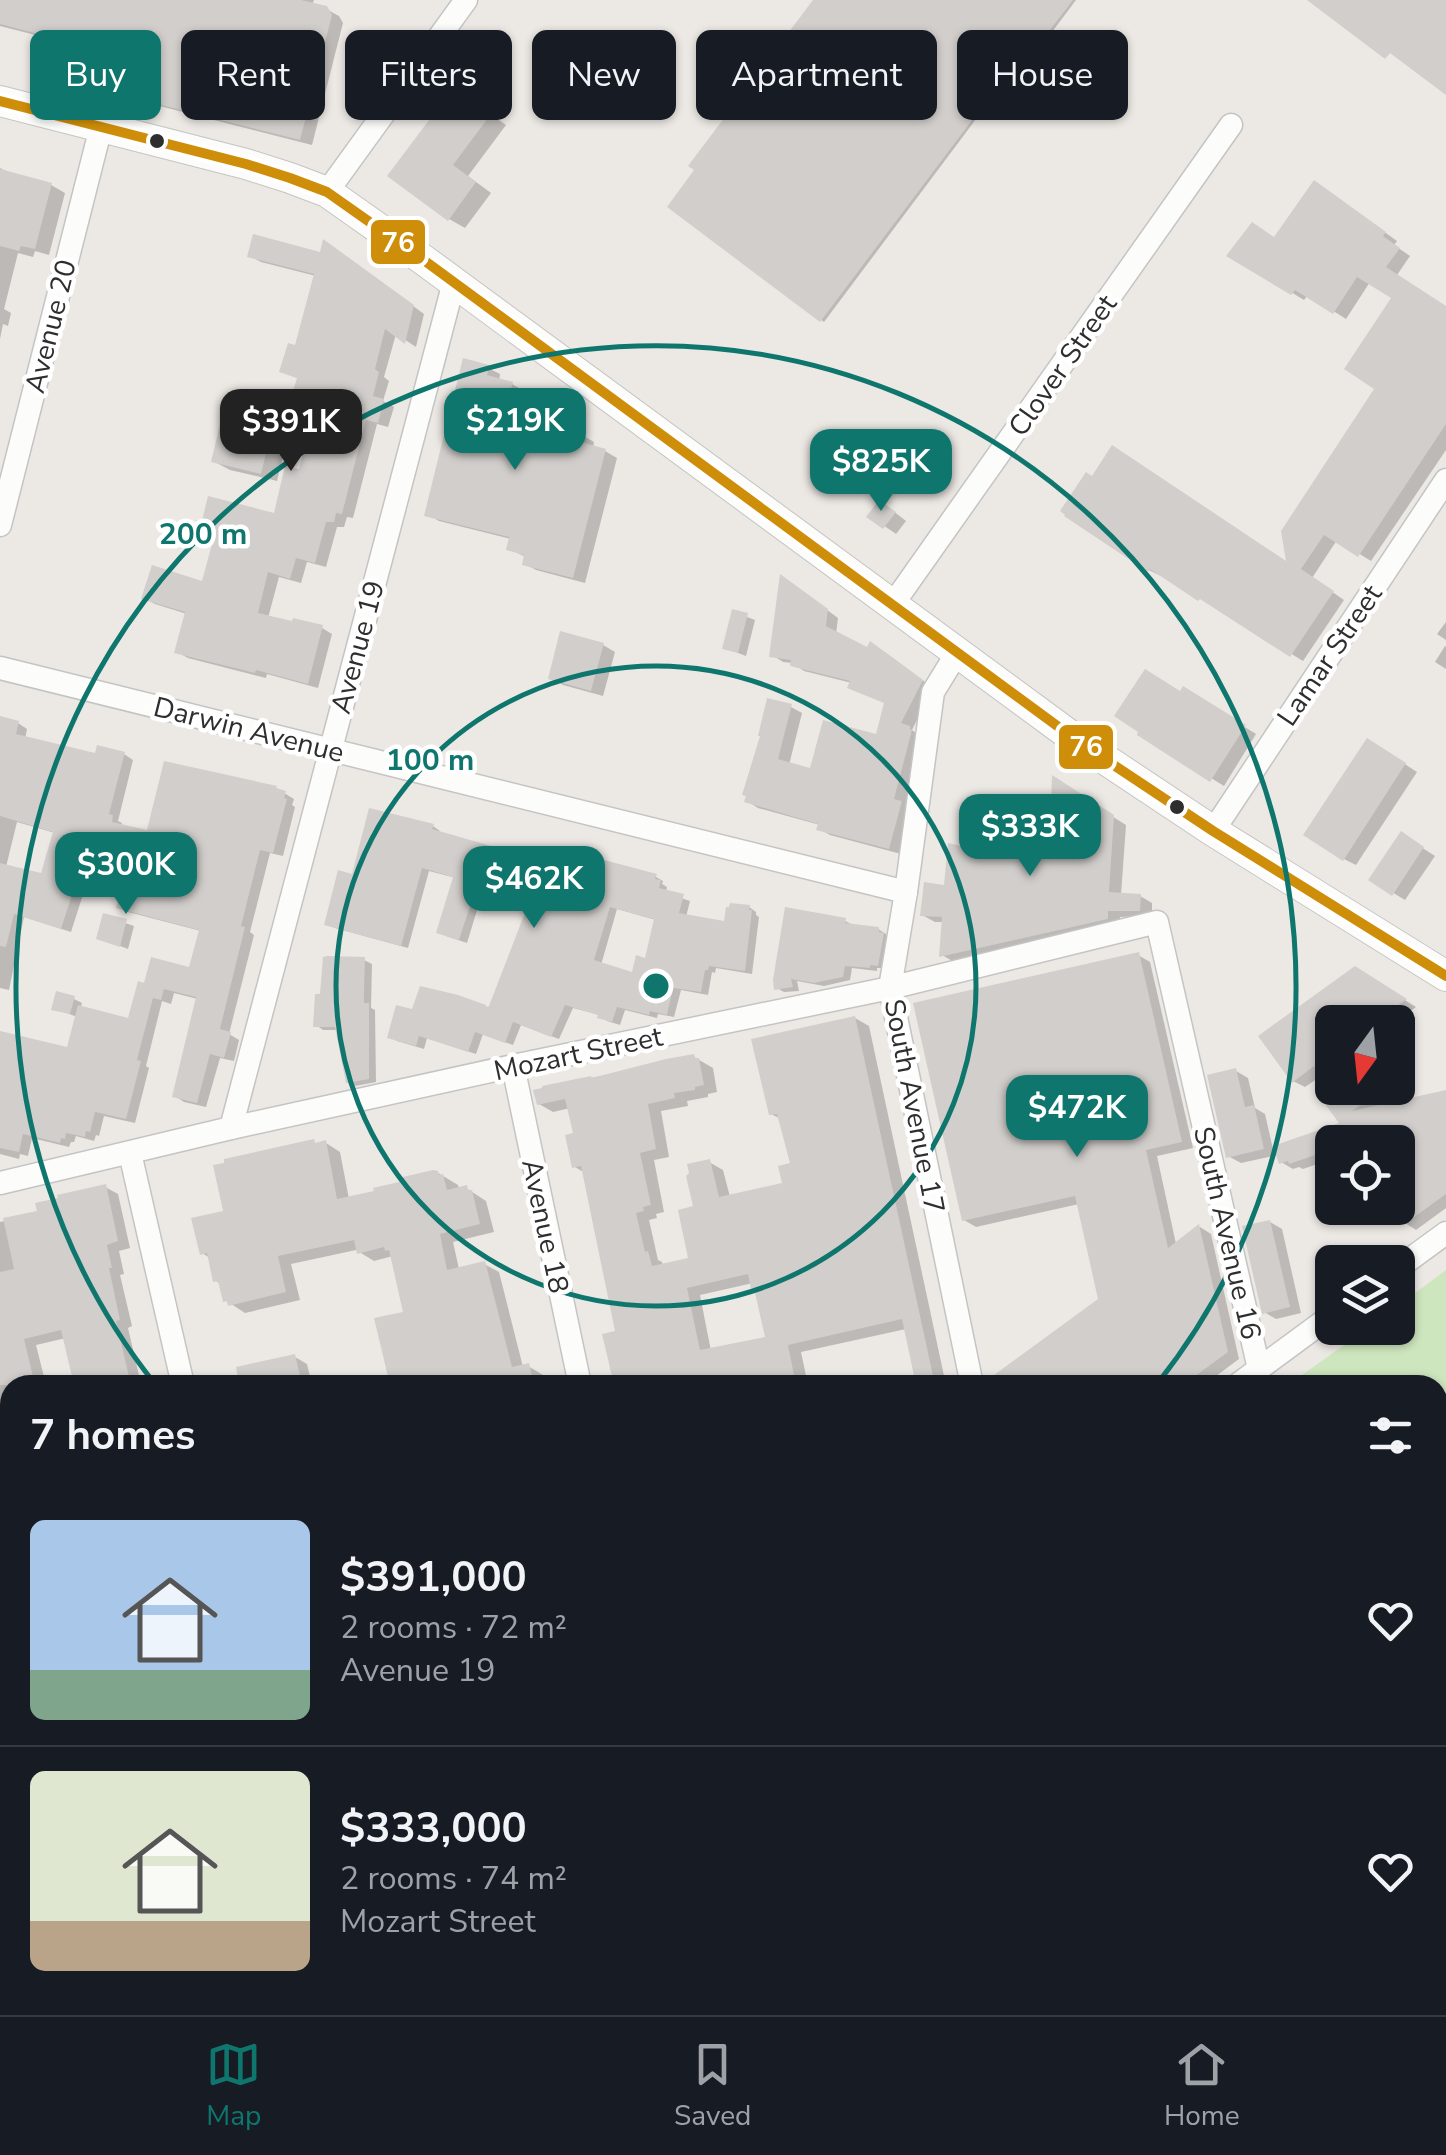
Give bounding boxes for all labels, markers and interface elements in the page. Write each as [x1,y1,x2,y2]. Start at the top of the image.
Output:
chip: Buy [30,30,161,120]
chip: Rent [181,30,325,120]
chip: Filters [345,30,512,120]
chip: New [532,30,676,120]
chip: Apartment [696,30,937,120]
chip: House [957,30,1128,120]
unlabelled marker [147,131,167,151]
line badge: 76 [369,218,427,266]
text: 76 [381,224,415,262]
street label: Avenue 20 [16,256,86,397]
street label: Clover Street [1000,287,1126,444]
pin: $219K [445,388,585,473]
pin: $391K [221,389,361,474]
text: $219K [466,399,564,442]
text: $391K [242,400,340,443]
pin: $825K [811,429,951,514]
text: $825K [832,440,930,483]
text: 200 m [159,514,247,555]
street label: Avenue 19 [322,577,394,718]
street label: Lamar Street [1269,577,1391,734]
street label: Darwin Avenue [150,688,348,772]
line badge: 76 [1057,723,1115,771]
text: 76 [1069,728,1103,766]
text: 100 m [386,740,474,781]
pin: $333K [960,794,1100,879]
unlabelled marker [1167,797,1187,817]
text: $333K [981,805,1079,848]
pin: $300K [56,832,196,917]
text: $300K [77,843,175,886]
pin: $462K [464,846,604,931]
text: $462K [485,857,583,900]
centre of rings [638,968,674,1004]
street label: South Avenue 17 [875,996,953,1217]
north arrow [1315,1005,1415,1105]
map controls [1315,1005,1415,1345]
street label: Mozart Street [491,1018,666,1090]
pin: $472K [1007,1075,1147,1160]
text: $472K [1028,1086,1126,1129]
street label: South Avenue 16 [1184,1123,1270,1343]
button: locate [1315,1125,1415,1225]
street label: Avenue 18 [512,1156,578,1297]
button: layers [1315,1245,1415,1345]
text: 7 homes [30,1407,195,1464]
icon: filters [1363,1408,1418,1463]
text: $391,000 [340,1549,527,1606]
icon: home [110,1560,230,1680]
icon: heart [1363,1593,1418,1648]
text: 2 rooms · 72 m² [340,1606,567,1649]
text: Avenue 19 [340,1649,496,1692]
text: $333,000 [340,1800,527,1857]
icon: home [110,1811,230,1931]
icon: heart [1363,1844,1418,1899]
text: 2 rooms · 74 m² [340,1857,567,1900]
text: Mozart Street [340,1900,536,1943]
tab: Map [206,2037,261,2135]
tab: Saved [674,2037,751,2135]
tab: Home [1164,2037,1240,2135]

